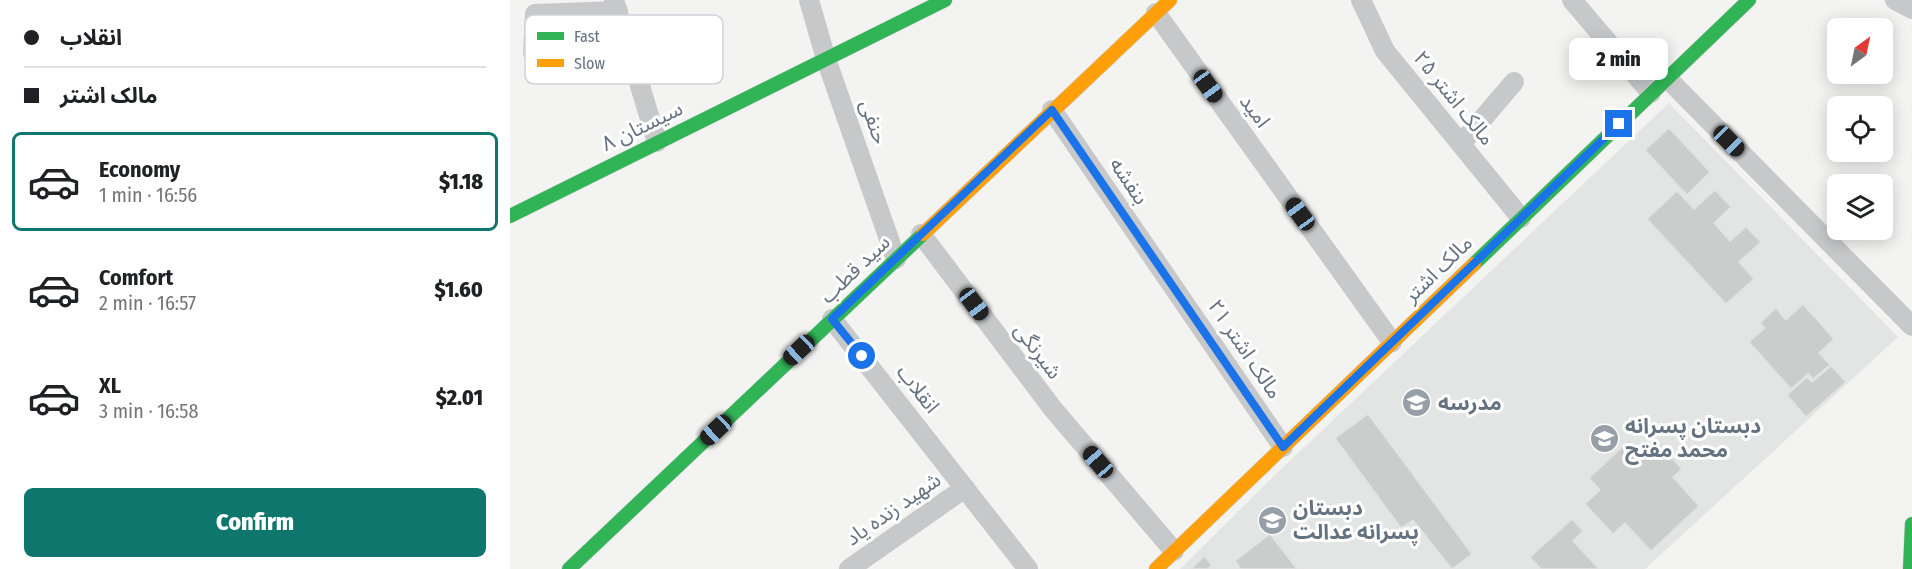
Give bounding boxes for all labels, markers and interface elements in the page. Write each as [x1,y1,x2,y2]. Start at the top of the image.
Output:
legend [525,15,723,84]
north arrow [1827,18,1893,84]
map controls [1827,18,1893,240]
text: انقلاب [60,24,122,51]
text: Fast [574,27,601,46]
callout: 2 min [1570,37,1668,79]
street label: مالک اشتر ۲۵ [1408,45,1500,151]
text: 2 min [1596,47,1641,71]
text: Slow [574,54,605,73]
car [1190,66,1226,106]
text: مالک اشتر [60,82,158,109]
street label: امید [1234,89,1276,133]
street label: سیستان ۸ [597,95,687,157]
street label: حنفی [854,96,894,148]
button: locate [1827,96,1893,162]
route end [1605,110,1632,137]
car [1710,122,1748,160]
street label: بنفشه [1104,152,1154,210]
icon: car [27,155,81,209]
text: Economy [99,156,180,183]
text: $1.18 [439,168,483,195]
button: layers [1827,174,1893,240]
text: 1 min · 16:56 [99,183,197,207]
car [1282,194,1318,234]
street label: سید قطب [814,229,896,309]
street label: مالک اشتر [1397,230,1478,309]
icon: car [27,263,81,317]
text: Comfort [99,264,173,291]
text: $1.60 [434,276,483,303]
car [956,284,992,324]
text: 2 min · 16:57 [99,291,196,315]
street label: مالک اشتر ۲۱ [1202,294,1288,404]
street label: شیرنگی [1008,318,1068,384]
car [780,331,818,369]
route start [848,342,875,369]
street label: انقلاب [891,360,945,418]
icon: car [27,371,81,425]
text: XL [99,372,121,399]
text: $2.01 [436,384,483,411]
school or university icon: مدرسه [1401,387,1433,419]
place label: مدرسه [1438,390,1502,416]
text: 3 min · 16:58 [99,399,199,423]
car [697,411,735,449]
place label: دبستان پسرانه محمد مفتح [1625,413,1761,465]
school or university icon: دبستان پسرانه محمد مفتح [1588,422,1620,454]
car [1079,443,1117,481]
street label: شهید زنده یاد [840,467,946,551]
button: Confirm [24,488,486,557]
place label: دبستان پسرانه عدالت [1293,495,1419,546]
school or university icon: دبستان پسرانه عدالت [1256,504,1288,536]

